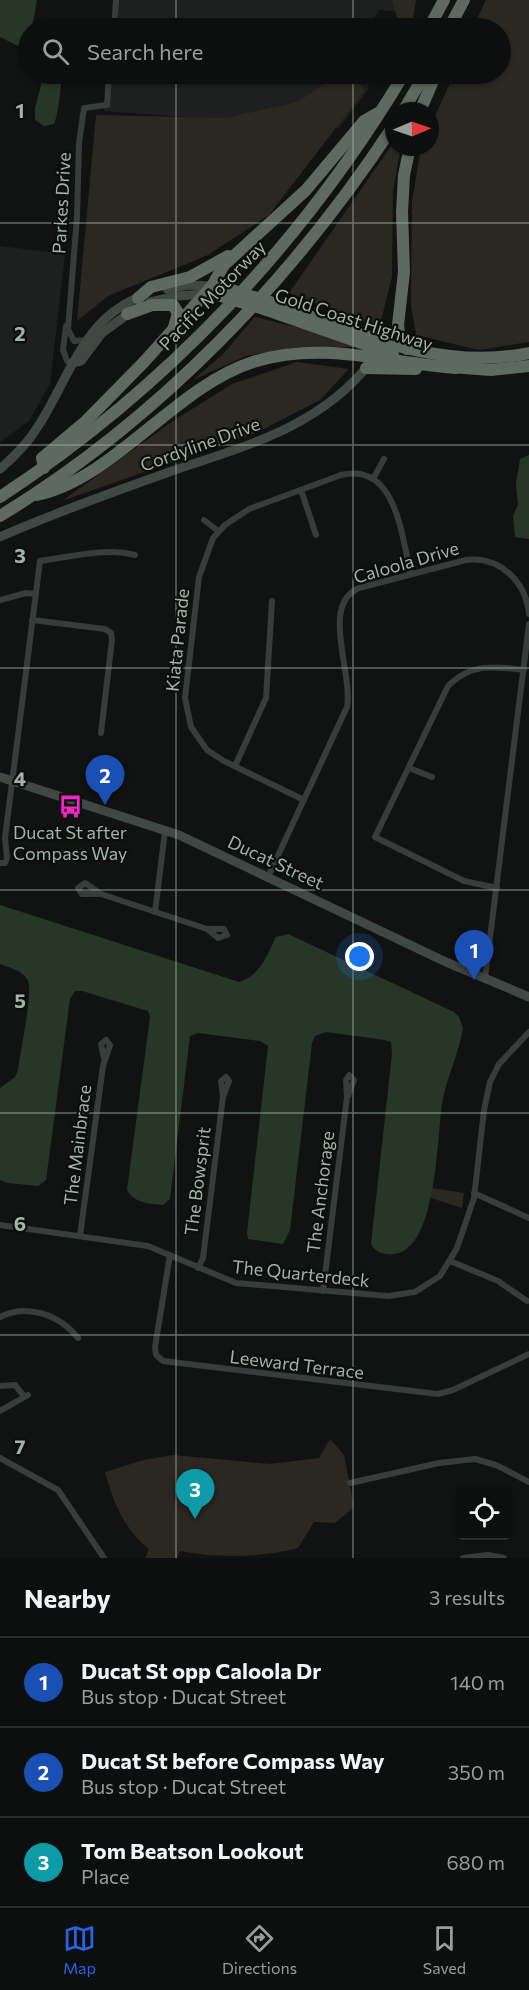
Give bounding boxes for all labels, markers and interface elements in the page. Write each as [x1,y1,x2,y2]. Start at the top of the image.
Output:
search box [18,18,511,84]
icon: search [39,35,72,68]
text: Search here [87,38,203,65]
text: 1 [15,98,25,122]
north arrow [385,102,439,156]
street label: Parkes Drive [47,152,75,254]
street label: Pacific Motorway [154,236,270,354]
street label: Gold Coast Highway [272,283,436,355]
text: 2 [14,321,26,345]
street label: Cordyline Drive [137,412,263,476]
street label: Caloola Drive [351,536,461,588]
text: 3 [14,543,26,567]
street label: Kiata Parade [161,587,193,693]
pin: 2 [86,756,124,805]
text: 4 [14,766,26,790]
bus stop icon: Ducat St after Compass Way [57,793,83,819]
place label: Ducat St after Compass Way [13,821,127,864]
street label: Ducat Street [225,830,327,894]
pin: 1 [454,930,494,980]
your location [345,942,374,971]
text: 5 [14,988,26,1012]
street label: The Mainbrace [59,1083,95,1207]
street label: The Bowsprit [179,1125,215,1237]
street label: The Anchorage [302,1130,338,1254]
text: 6 [14,1211,26,1235]
street label: The Quarterdeck [231,1255,371,1291]
street label: Leeward Terrace [229,1345,365,1383]
text: 7 [15,1434,26,1458]
pin: 3 [176,1470,214,1519]
map controls [457,1486,511,1540]
button: locate [457,1486,511,1540]
text: Nearby [24,1582,111,1613]
text: 3 results [429,1585,505,1609]
text: Ducat St opp Caloola Dr [81,1657,321,1684]
text: 1 [39,1670,48,1694]
text: 140 m [450,1670,505,1694]
text: Bus stop · Ducat Street [81,1684,286,1708]
text: Ducat St before Compass Way [81,1747,385,1774]
text: 2 [38,1760,49,1784]
text: 350 m [448,1760,505,1784]
text: Bus stop · Ducat Street [81,1774,286,1798]
text: Tom Beatson Lookout [81,1837,304,1864]
text: 3 [38,1850,49,1874]
text: 680 m [446,1850,505,1874]
text: Place [81,1864,130,1888]
tab: Map [63,1922,96,1977]
tab: Directions [222,1922,297,1977]
tab: Saved [423,1922,466,1977]

